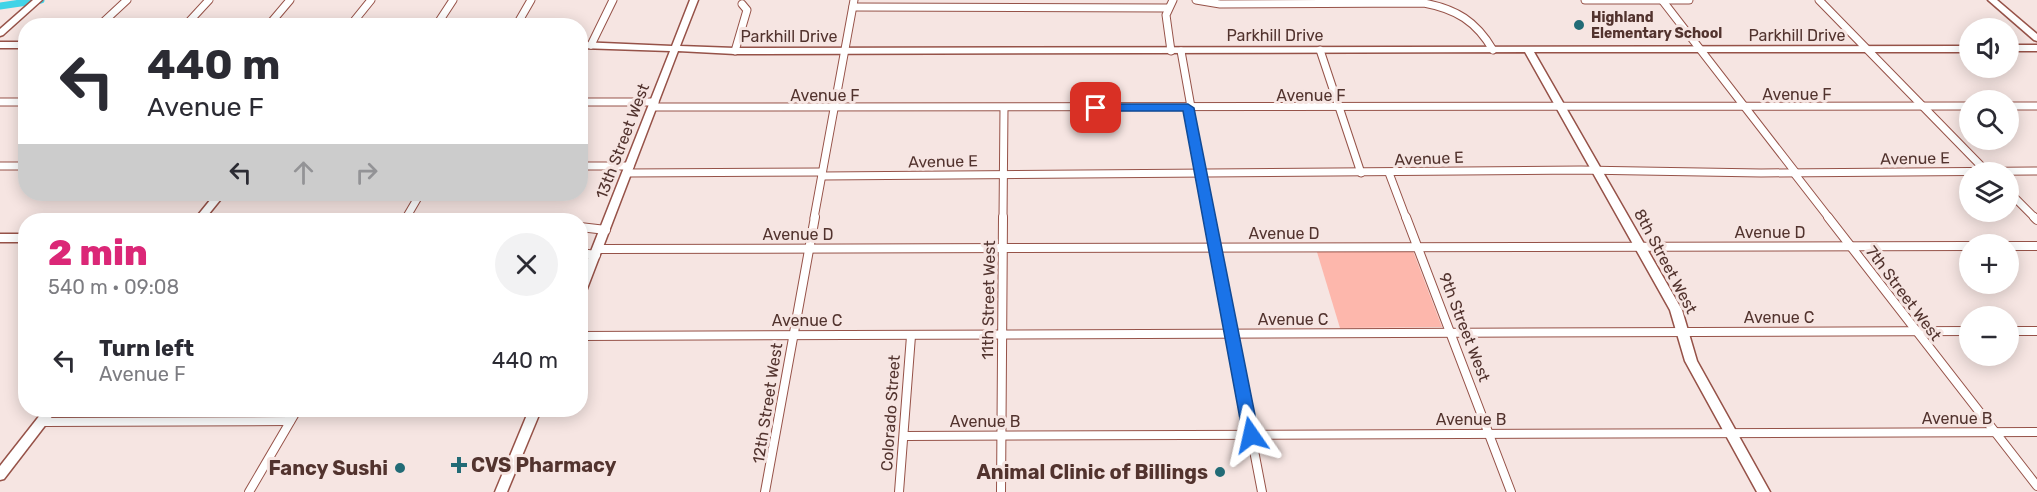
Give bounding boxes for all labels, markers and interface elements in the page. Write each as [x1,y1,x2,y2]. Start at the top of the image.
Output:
place label: Highland Elementary School [1591,9,1722,42]
marker: Highland Elementary School [1572,18,1586,32]
map controls [1959,18,2019,366]
button: sound [1959,18,2019,78]
street label: Parkhill Drive [1226,26,1324,45]
street label: Parkhill Drive [1748,26,1846,45]
street label: Parkhill Drive [740,27,838,46]
text: 440 m [147,40,280,90]
icon: left [48,42,126,120]
street label: 13th Street West [592,81,653,202]
pin [1070,82,1121,133]
street label: Avenue F [1762,85,1832,104]
street label: Avenue F [790,86,860,105]
street label: Avenue F [1276,86,1346,105]
button: search [1959,90,2019,150]
text: Avenue F [147,91,264,123]
icon: arrive [1079,91,1112,124]
street label: Avenue E [1394,148,1464,169]
street label: Avenue E [1880,148,1950,169]
street label: Avenue E [908,151,978,172]
icon: left [224,156,257,189]
icon: ahead [287,156,320,189]
icon: right [350,156,383,189]
button: layers [1959,162,2019,222]
street label: 8th Street West [1630,206,1701,317]
street label: Avenue D [1735,223,1805,242]
street label: Avenue D [1249,224,1319,243]
street label: Avenue D [763,225,833,244]
text: 2 min [48,231,148,274]
button: close [495,233,558,296]
button: + [1959,234,2019,294]
street label: 11th Street West [978,240,999,360]
street label: 7th Street West [1862,242,1945,344]
street label: 9th Street West [1435,270,1494,384]
text: 540 m · 09:08 [48,275,179,299]
button: − [1959,306,2019,366]
street label: Avenue C [1744,308,1814,327]
street label: Avenue C [1258,310,1328,329]
street label: Avenue C [772,311,842,330]
text: Turn left [99,335,194,362]
street label: 12th Street West [749,341,786,465]
icon: left [48,344,81,377]
text: 440 m [492,347,558,374]
street label: Colorado Street [877,354,904,472]
text: Avenue F [99,362,186,386]
position arrow [1219,403,1283,467]
street label: Avenue B [1922,409,1992,428]
street label: Avenue B [1436,410,1506,429]
street label: Avenue B [950,412,1020,431]
place label: CVS Pharmacy [471,453,617,477]
place label: Fancy Sushi [268,456,388,480]
marker: CVS Pharmacy [452,458,466,472]
place label: Animal Clinic of Billings [976,460,1208,484]
marker: Fancy Sushi [393,461,407,475]
marker: Animal Clinic of Billings [1213,465,1227,479]

